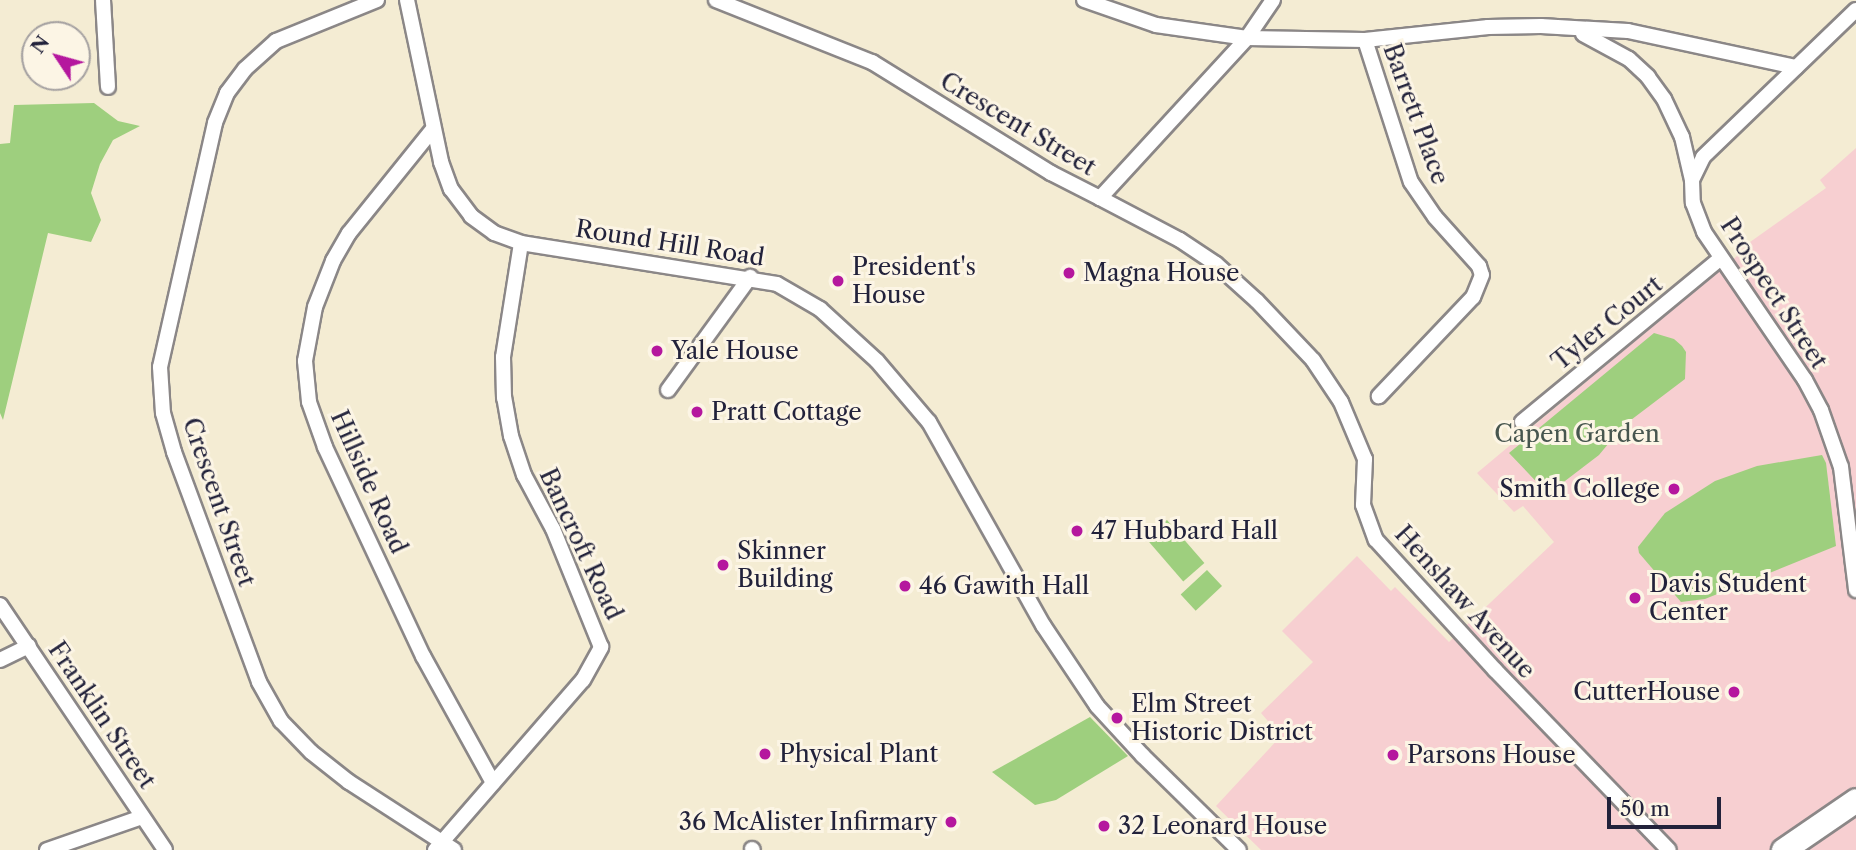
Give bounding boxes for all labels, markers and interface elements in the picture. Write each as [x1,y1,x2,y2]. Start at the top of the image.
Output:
north arrow [21,21,91,91]
text: N [26,31,54,58]
street label: Barrett Place [1377,40,1455,188]
street label: Crescent Street [935,66,1101,182]
street label: Prospect Street [1714,212,1834,374]
street label: Round Hill Road [574,214,766,272]
place label: President's House [852,253,976,309]
place label: Magna House [1083,259,1240,287]
marker: Magna House [1061,265,1077,281]
street label: Tyler Court [1546,270,1668,376]
marker: President's House [830,273,846,289]
place label: Yale House [671,337,799,365]
marker: Yale House [649,343,665,359]
place label: Pratt Cottage [711,398,862,426]
marker: Pratt Cottage [689,404,705,420]
street label: Hillside Road [325,406,413,558]
street label: Crescent Street [177,414,261,590]
park label: Capen Garden [1494,420,1660,448]
street label: Bancroft Road [533,464,629,624]
place label: Smith College [1499,475,1660,503]
marker: Smith College [1666,481,1682,497]
place label: 47 Hubbard Hall [1091,517,1278,545]
street label: Henshaw Avenue [1388,519,1542,685]
marker: 47 Hubbard Hall [1069,523,1085,539]
place label: Skinner Building [737,537,833,593]
marker: Skinner Building [715,557,731,573]
place label: Davis Student Center [1649,570,1807,626]
place label: 46 Gawith Hall [919,572,1089,600]
marker: 46 Gawith Hall [897,578,913,594]
marker: Davis Student Center [1627,590,1643,606]
street label: Franklin Street [42,636,162,794]
place label: CutterHouse [1573,678,1720,706]
marker: CutterHouse [1726,684,1742,700]
place label: Elm Street Historic District [1131,690,1313,746]
marker: Elm Street Historic District [1109,710,1125,726]
place label: Physical Plant [779,740,938,768]
place label: Parsons House [1407,741,1576,769]
marker: Physical Plant [757,746,773,762]
marker: Parsons House [1385,747,1401,763]
scale bar [1611,784,1725,828]
text: 50 m [1620,796,1670,821]
place label: 36 McAlister Infirmary [678,808,937,836]
place label: 32 Leonard House [1118,812,1327,840]
marker: 36 McAlister Infirmary [943,814,959,830]
marker: 32 Leonard House [1096,818,1112,834]

